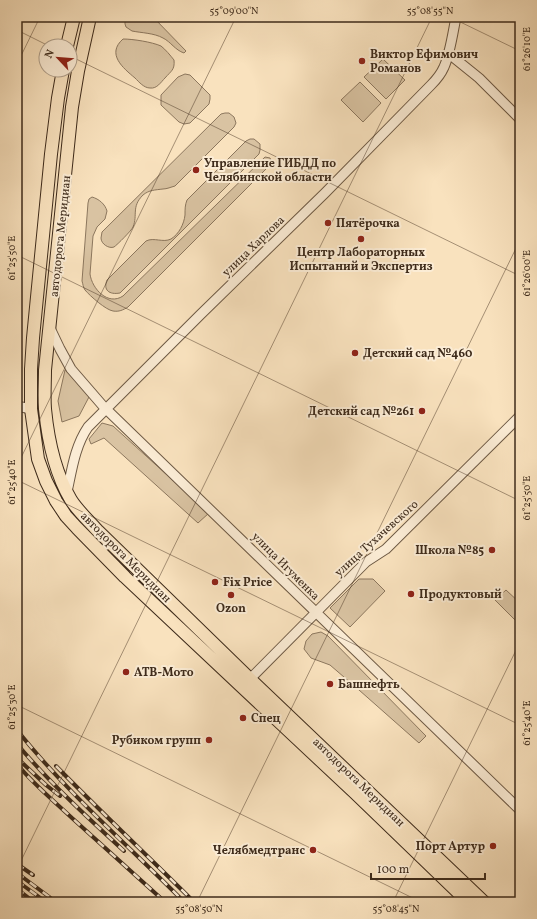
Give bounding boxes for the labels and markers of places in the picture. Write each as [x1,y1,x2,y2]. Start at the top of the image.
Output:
place label: Виктор Ефимович Романов [370,47,478,77]
marker: Виктор Ефимович Романов [357,56,367,66]
place label: Управление ГИБДД по Челябинской области [204,156,336,186]
marker: Управление ГИБДД по Челябинской области [191,165,201,175]
place label: Пятёрочка [336,216,400,232]
marker: Пятёрочка [323,218,333,228]
marker: Центр Лабораторных Испытаний и Экспертиз [356,234,366,244]
place label: Центр Лабораторных Испытаний и Экспертиз [289,245,433,275]
place label: Детский сад №460 [363,346,472,362]
marker: Детский сад №460 [350,348,360,358]
place label: Детский сад №261 [308,404,414,420]
marker: Детский сад №261 [417,406,427,416]
place label: Школа №85 [415,543,484,559]
marker: Школа №85 [487,545,497,555]
place label: Fix Price [223,575,272,591]
marker: Fix Price [210,577,220,587]
place label: Продуктовый [419,587,502,603]
marker: Продуктовый [406,589,416,599]
marker: Ozon [226,590,236,600]
place label: Ozon [216,601,246,617]
place label: АТВ-Мото [134,665,194,681]
marker: АТВ-Мото [121,667,131,677]
place label: Башнефть [338,677,400,693]
marker: Башнефть [325,679,335,689]
place label: Спец [251,711,281,727]
marker: Спец [238,713,248,723]
place label: Рубиком групп [112,733,201,749]
marker: Рубиком групп [204,735,214,745]
place label: Порт Артур [416,839,485,855]
marker: Порт Артур [488,841,498,851]
place label: Челябмедтранс [213,843,305,859]
marker: Челябмедтранс [308,845,318,855]

